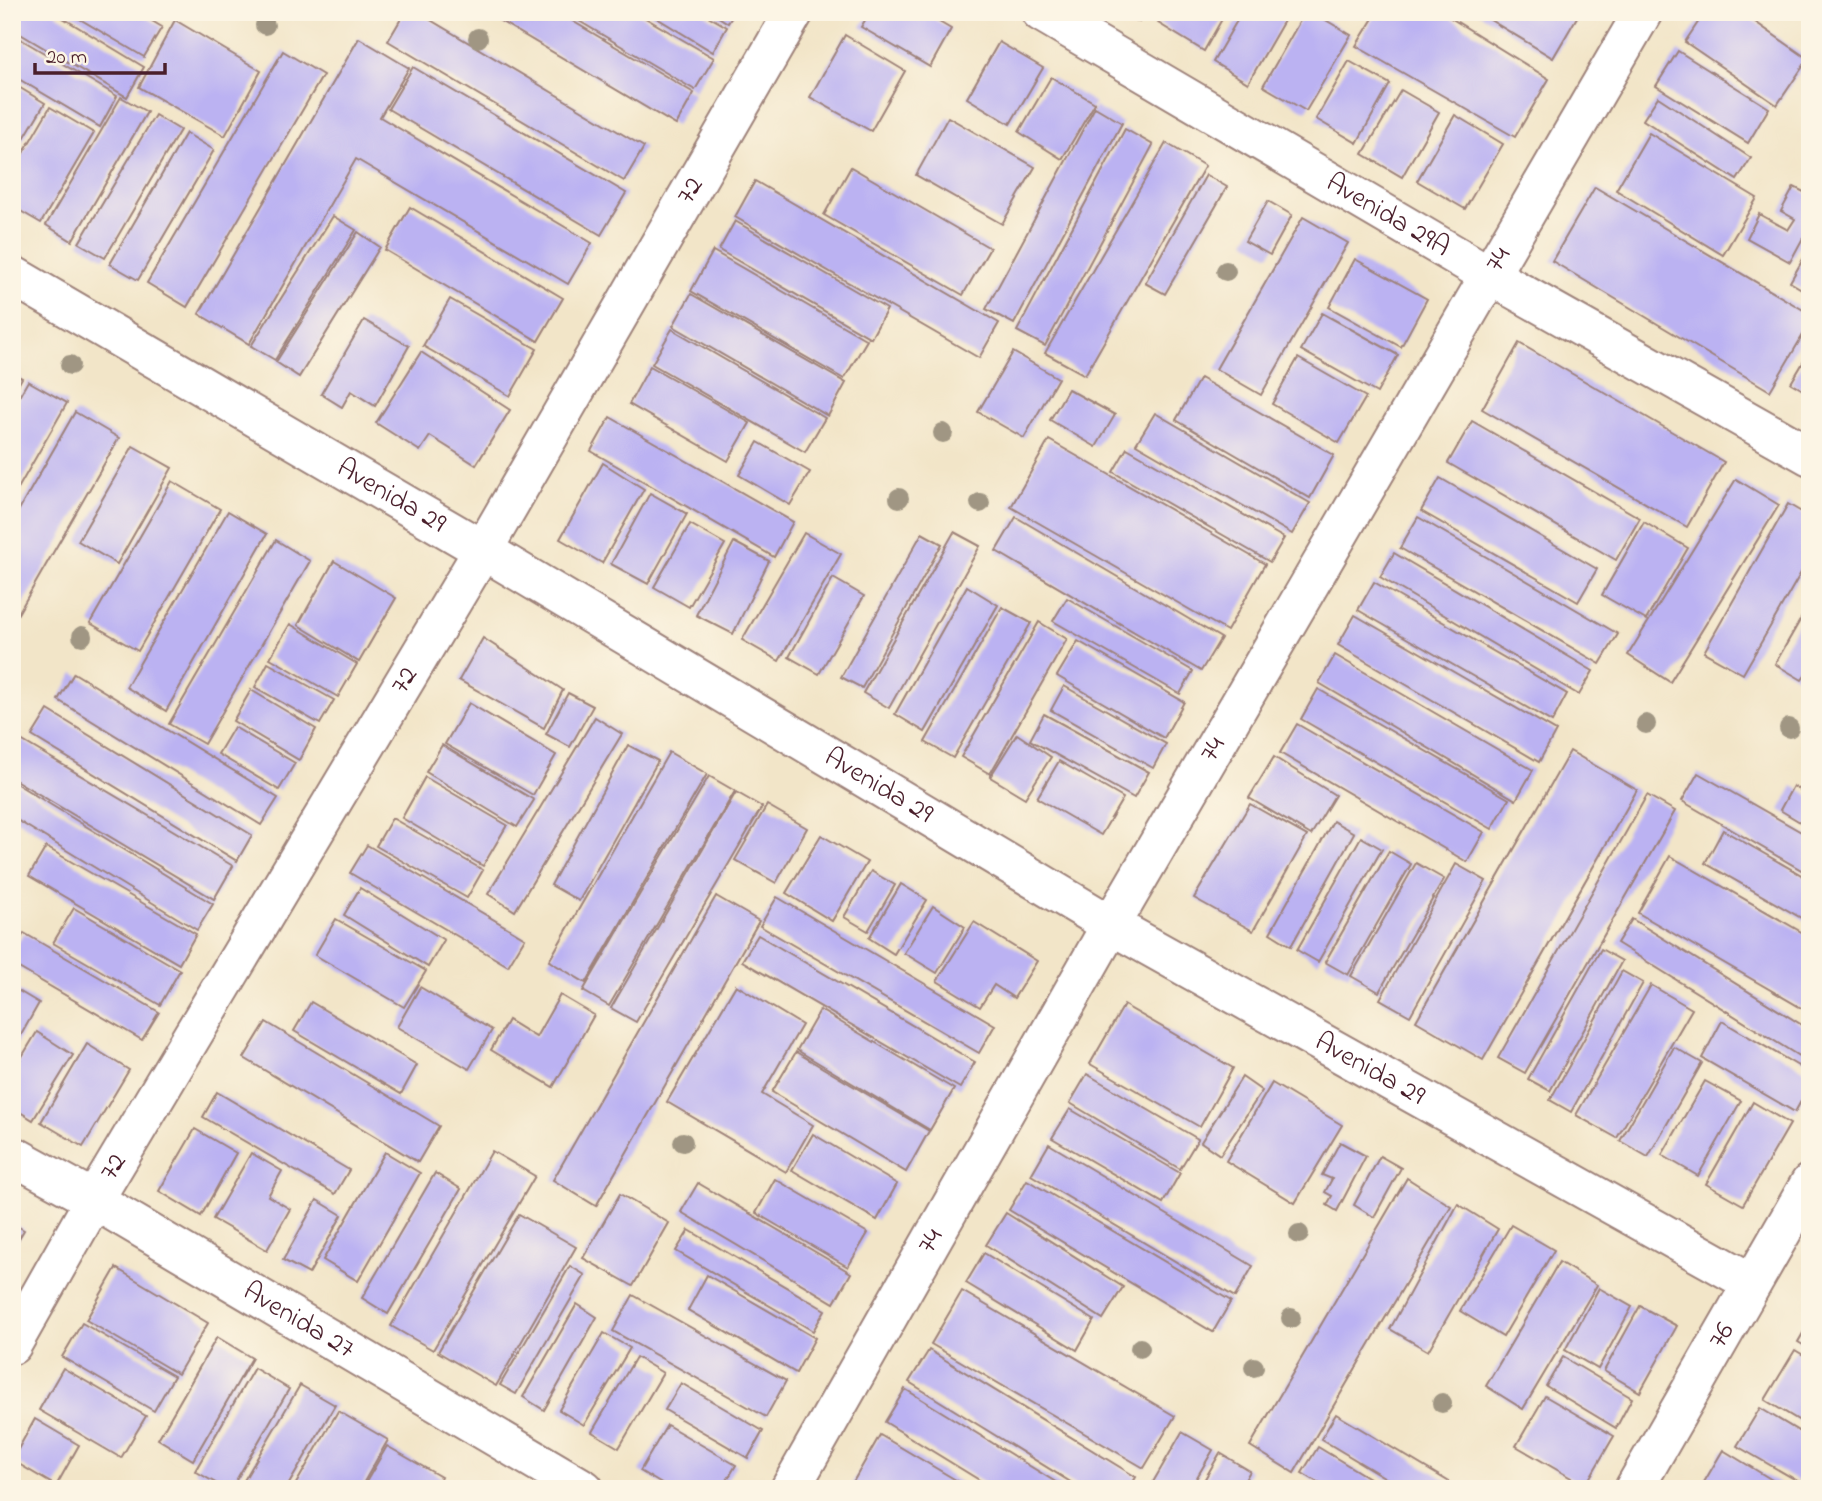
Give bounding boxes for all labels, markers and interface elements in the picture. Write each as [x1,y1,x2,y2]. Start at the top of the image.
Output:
scale bar [35,32,164,76]
text: 20 m [46,43,87,73]
street label: Avenida 29A [1318,163,1457,268]
street label: 72 [667,169,715,212]
street label: 74 [1475,239,1522,280]
street label: Avenida 29 [329,448,454,545]
street label: 72 [381,659,429,702]
street label: 74 [1190,729,1237,770]
street label: Avenida 29 [816,738,941,835]
street label: Avenida 29 [1307,1022,1433,1117]
street label: 72 [90,1146,138,1188]
street label: 74 [907,1221,955,1261]
street label: Avenida 27 [235,1272,363,1370]
street label: 76 [1699,1315,1746,1356]

